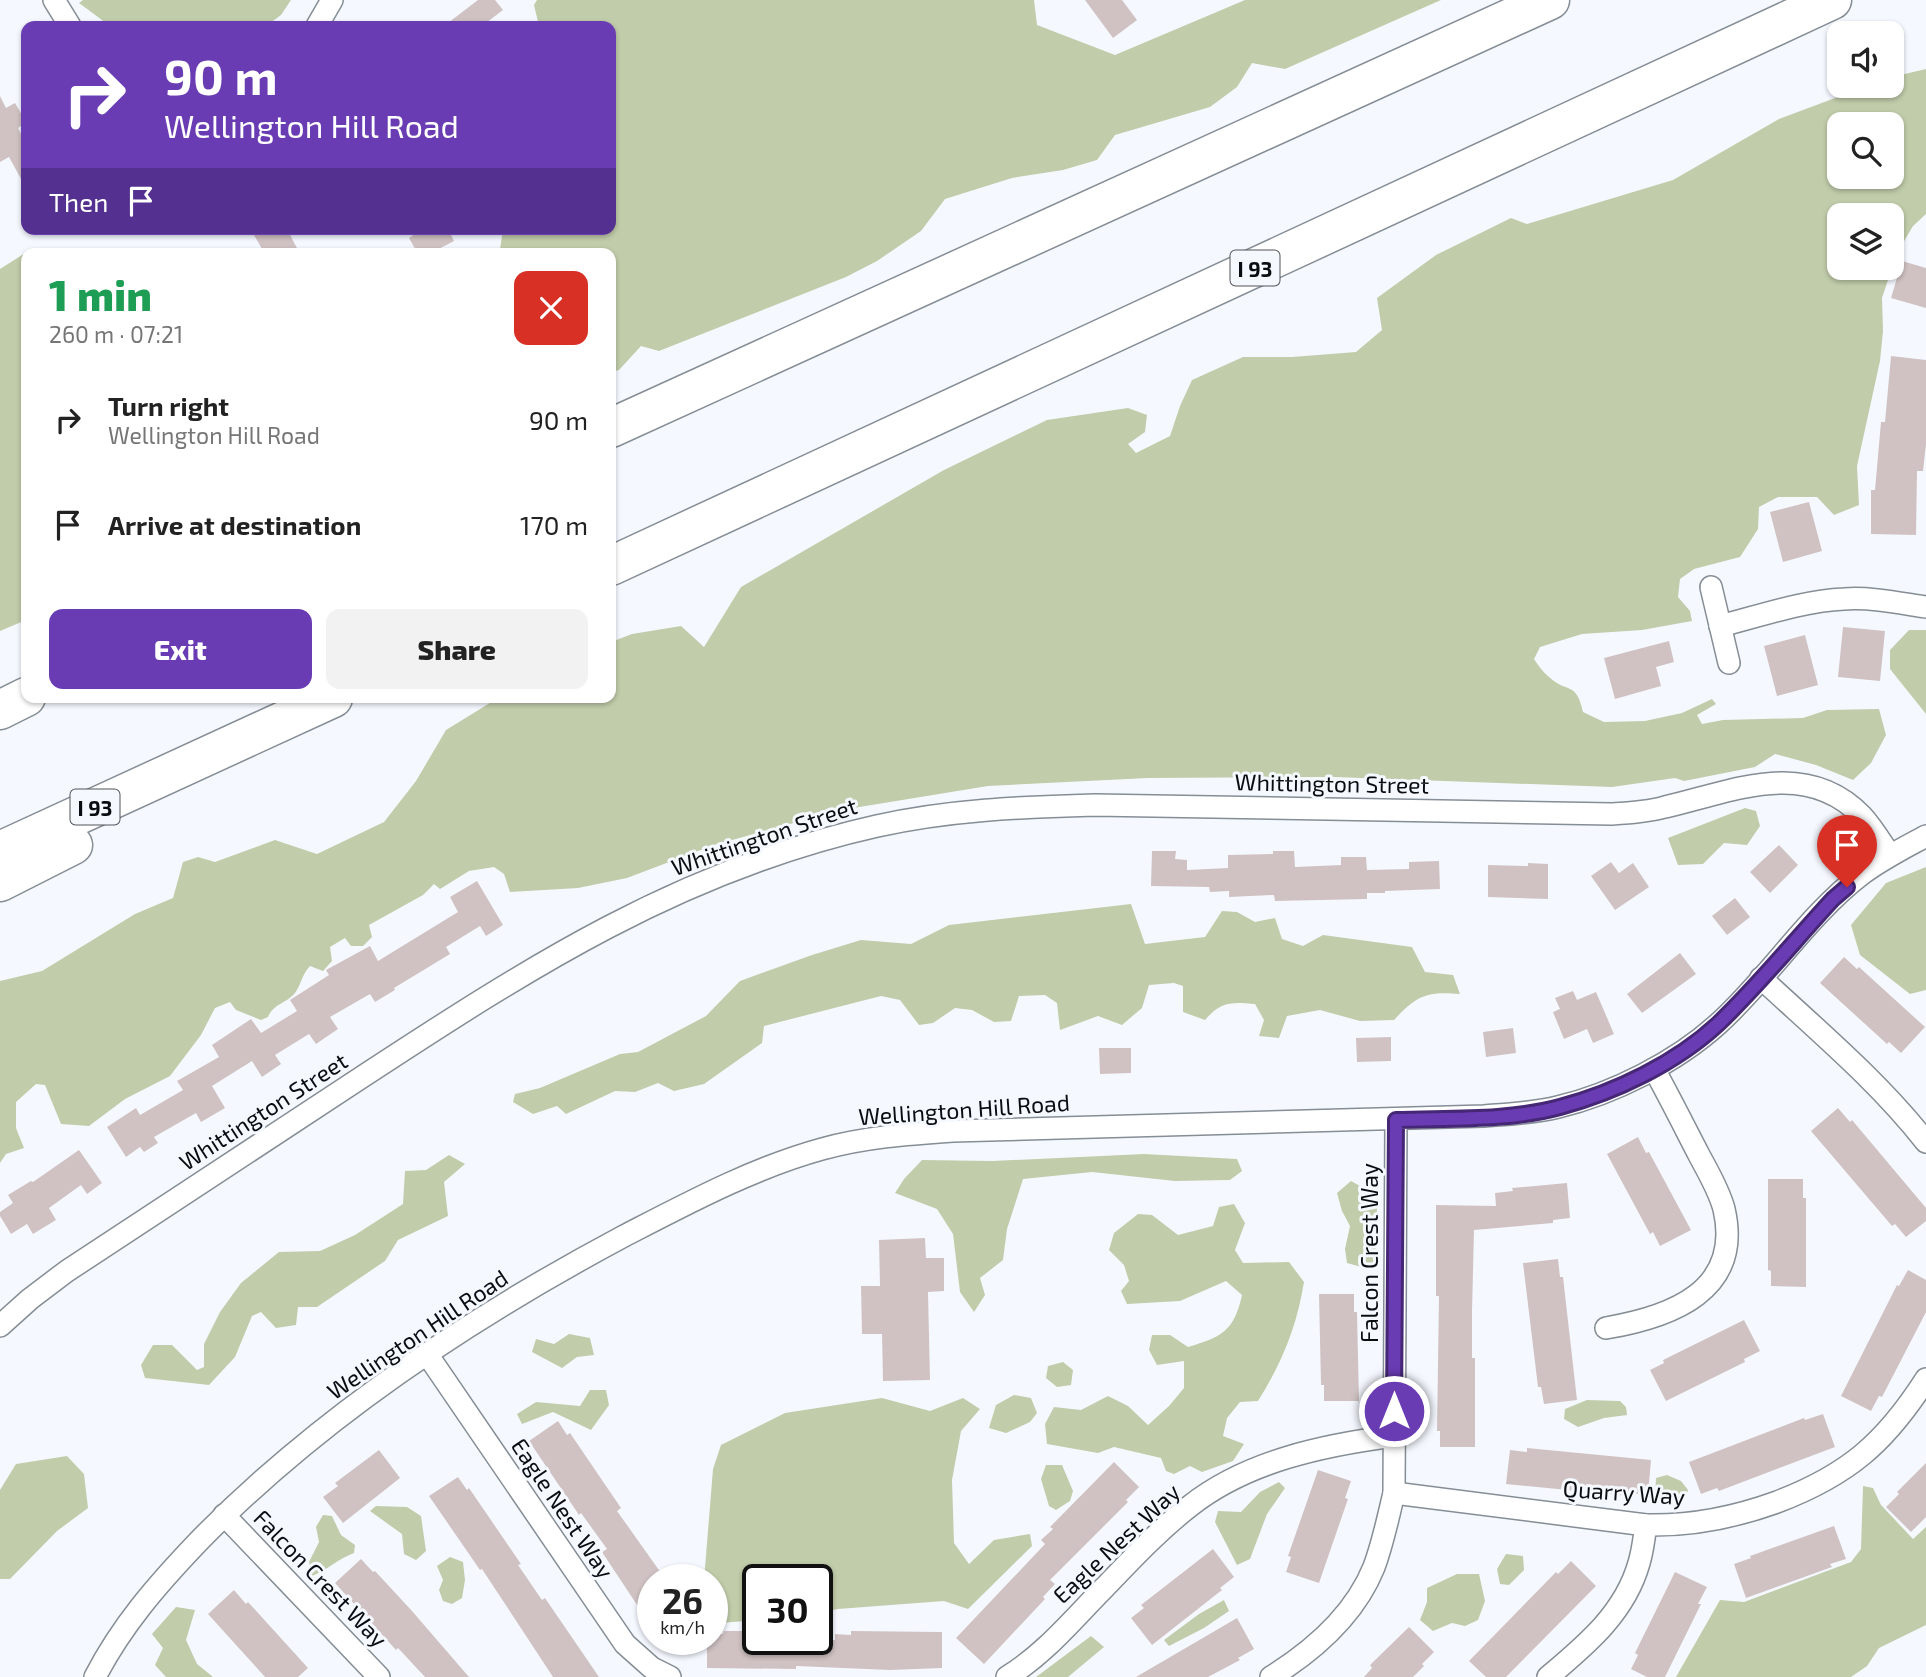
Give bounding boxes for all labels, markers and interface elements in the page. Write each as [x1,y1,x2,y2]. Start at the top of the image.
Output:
map controls [1827,21,1904,280]
button: sound [1827,21,1904,98]
text: 90 m [164,46,278,105]
icon: right [49,49,140,140]
text: Wellington Hill Road [164,106,459,144]
button: search [1827,112,1904,189]
icon: arrive [122,182,160,220]
text: Then [49,186,108,217]
button: layers [1827,203,1904,280]
road number: I 93 [1230,250,1280,286]
text: 1 min [49,269,152,319]
button: close [514,271,588,345]
text: 260 m · 07:21 [49,320,183,348]
text: Turn right [108,390,229,421]
icon: right [49,401,87,439]
text: 90 m [529,404,588,435]
text: Wellington Hill Road [108,421,320,449]
icon: arrive [49,506,87,544]
text: Arrive at destination [108,509,361,540]
text: 170 m [520,509,588,540]
button: Exit [49,609,312,689]
button: Share [326,609,588,689]
street label: Whittington Street [1234,767,1430,799]
road number: I 93 [70,790,119,824]
street label: Whittington Street [667,791,861,881]
pin [1817,815,1877,887]
icon: arrive [1828,826,1866,864]
street label: Whittington Street [174,1046,352,1176]
street label: Wellington Hill Road [857,1088,1071,1130]
street label: Falcon Crest Way [1355,1163,1383,1343]
street label: Wellington Hill Road [321,1263,513,1405]
position arrow [1357,1374,1431,1448]
street label: Eagle Nest Way [506,1433,620,1583]
street label: Quarry Way [1562,1474,1686,1510]
street label: Eagle Nest Way [1047,1477,1185,1609]
street label: Falcon Crest Way [248,1504,394,1652]
speed limit sign: 30 [742,1564,833,1655]
text: 26 [662,1579,703,1621]
text: km/h [660,1616,705,1638]

